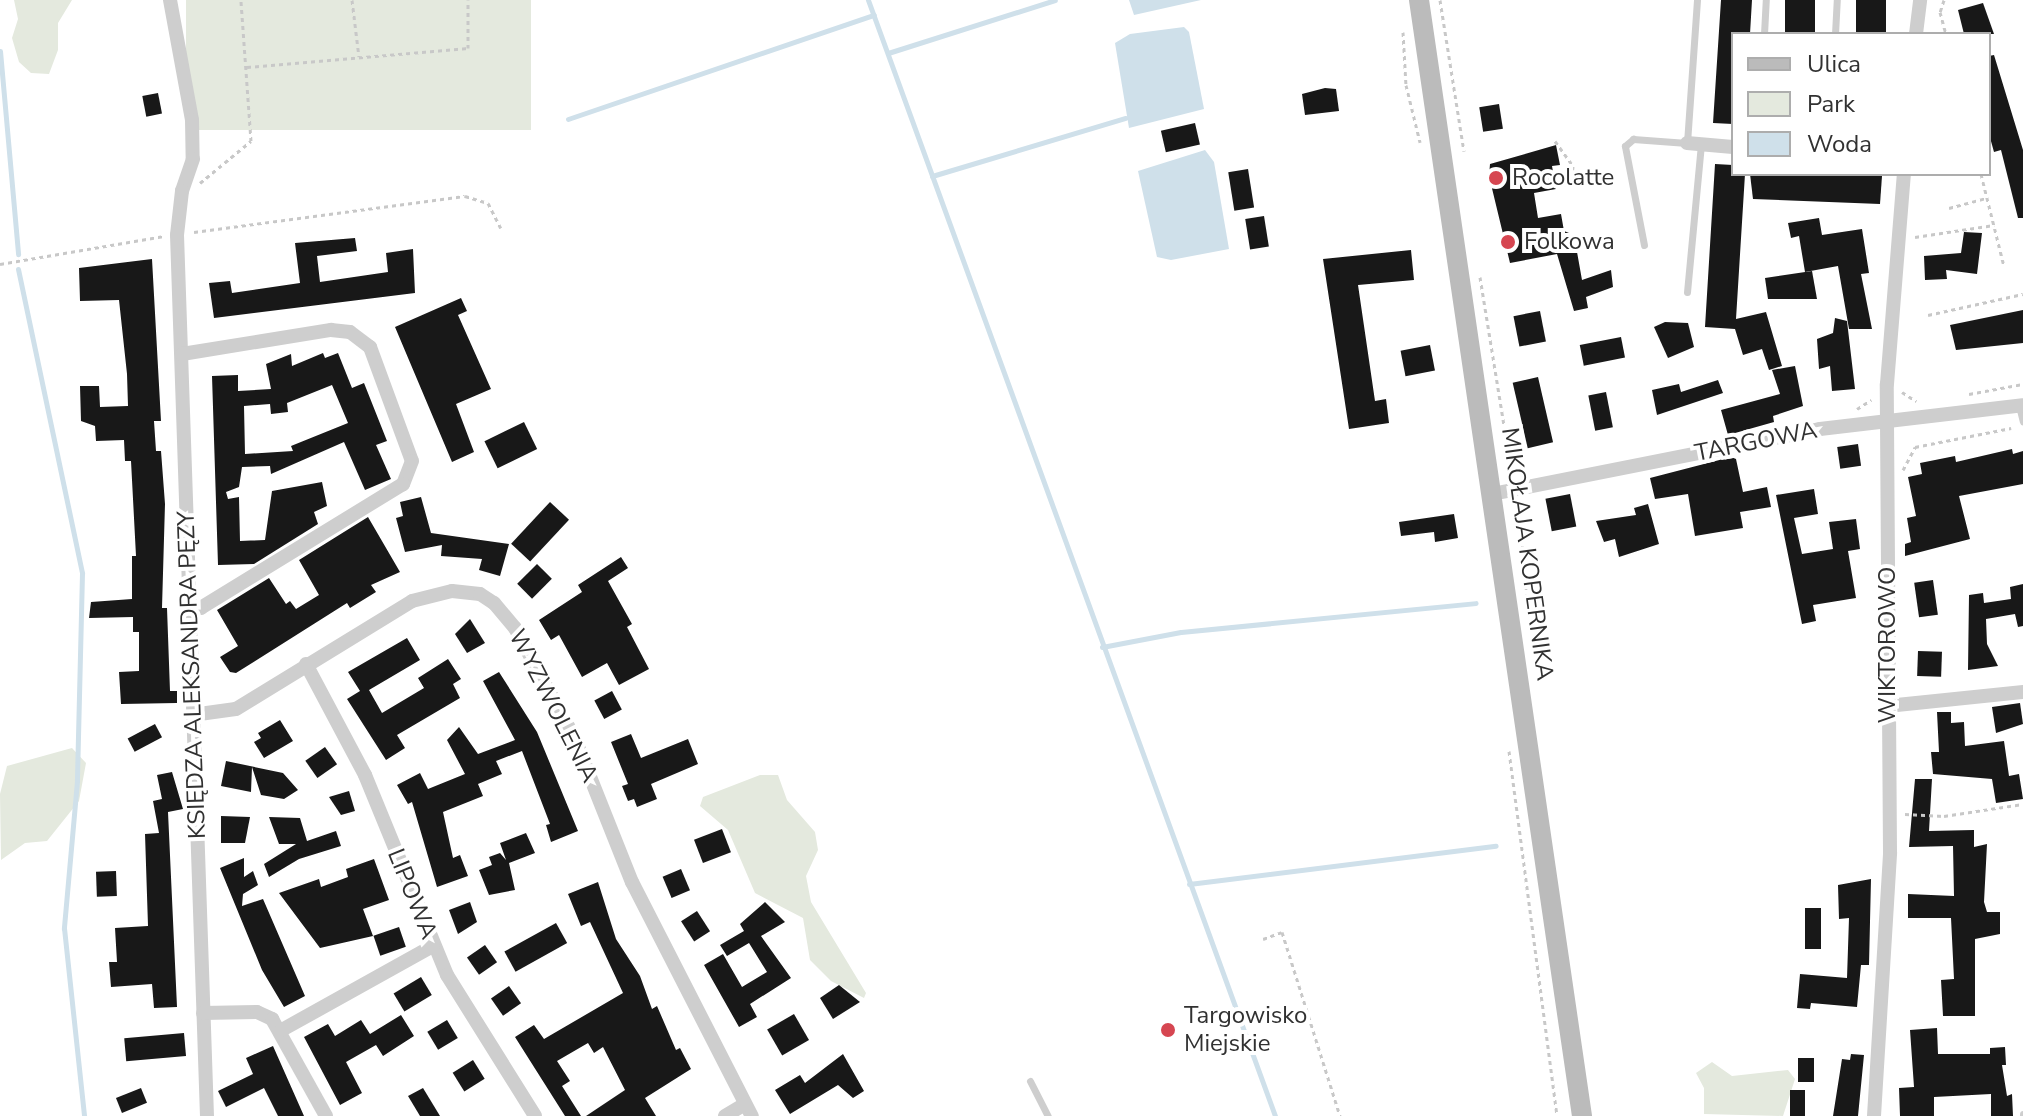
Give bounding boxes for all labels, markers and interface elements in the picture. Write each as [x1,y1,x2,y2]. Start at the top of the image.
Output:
legend [1731,32,1991,176]
text: Ulica [1807,48,1861,80]
text: Park [1807,88,1855,120]
text: Woda [1807,128,1872,160]
place label: Rocolatte [1512,164,1614,192]
marker: Rocolatte [1487,169,1505,187]
place label: Folkowa [1524,228,1615,256]
marker: Folkowa [1499,233,1517,251]
street label: TARGOWA [1692,416,1820,468]
street label: MIKOŁAJA KOPERNIKA [1495,426,1559,682]
street label: KSIĘDZA ALEKSANDRA PĘZY [172,511,212,839]
street label: WIKTOROWO [1874,567,1902,723]
street label: WYZWOLENIA [502,625,604,787]
street label: LIPOWA [381,845,443,943]
place label: Targowisko Miejskie [1184,1002,1307,1058]
marker: Targowisko Miejskie [1159,1021,1177,1039]

